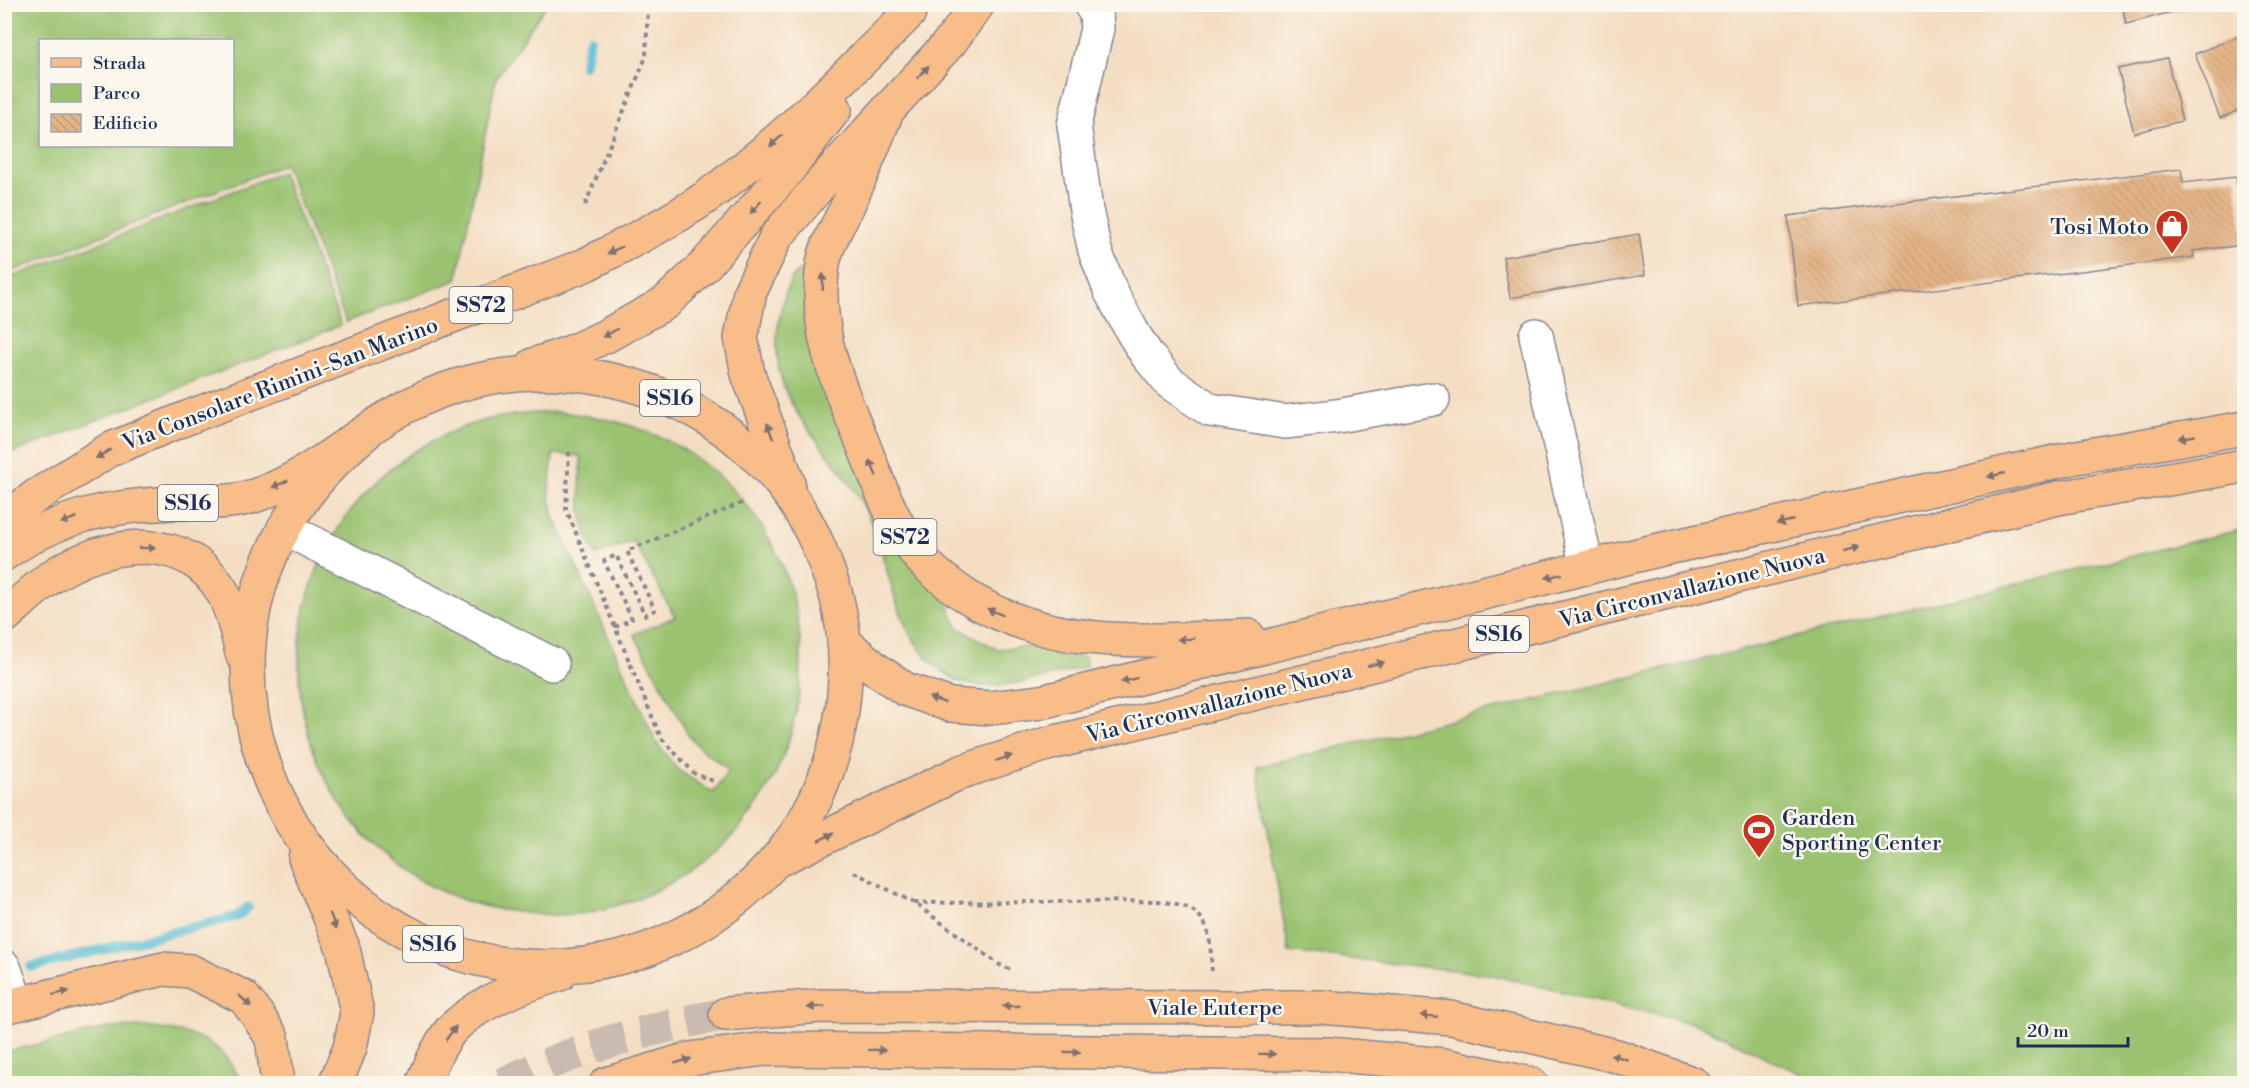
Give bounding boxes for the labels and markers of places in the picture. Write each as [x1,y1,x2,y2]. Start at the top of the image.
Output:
shop icon: Tosi Moto [2154,208,2190,255]
place label: Tosi Moto [2050,214,2149,241]
place label: Garden Sporting Center [1782,805,1941,857]
sports icon: Garden Sporting Center [1741,812,1777,859]

